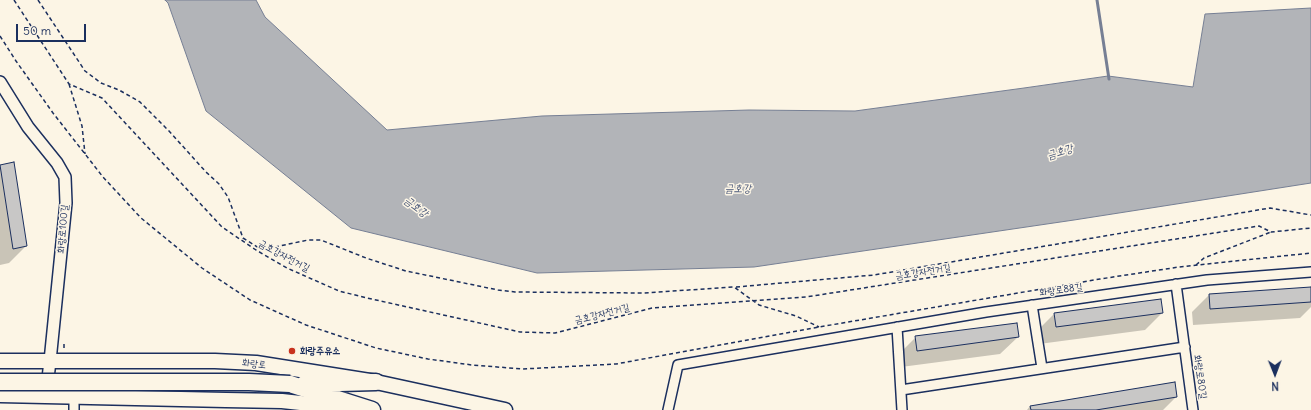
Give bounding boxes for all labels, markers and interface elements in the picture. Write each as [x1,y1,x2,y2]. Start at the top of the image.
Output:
scale bar [18,16,88,42]
text: 50 m [23,23,51,38]
water label: 금호강 [1045,142,1075,162]
water label: 금호강 [725,182,751,196]
water label: 금호강 [401,194,431,220]
street label: 화랑로100길 [55,204,71,254]
street label: 금호강자전거길 [256,237,312,275]
street label: 금호강자전거길 [894,262,952,282]
street label: 화랑로88길 [1039,281,1083,299]
street label: 금호강자전거길 [573,301,631,327]
place label: 화랑주유소 [300,345,340,357]
marker: 화랑주유소 [287,346,297,356]
street label: 화랑로80길 [1191,354,1209,400]
north arrow [1255,354,1295,394]
street label: 화랑로 [241,357,267,371]
text: N [1271,379,1279,393]

